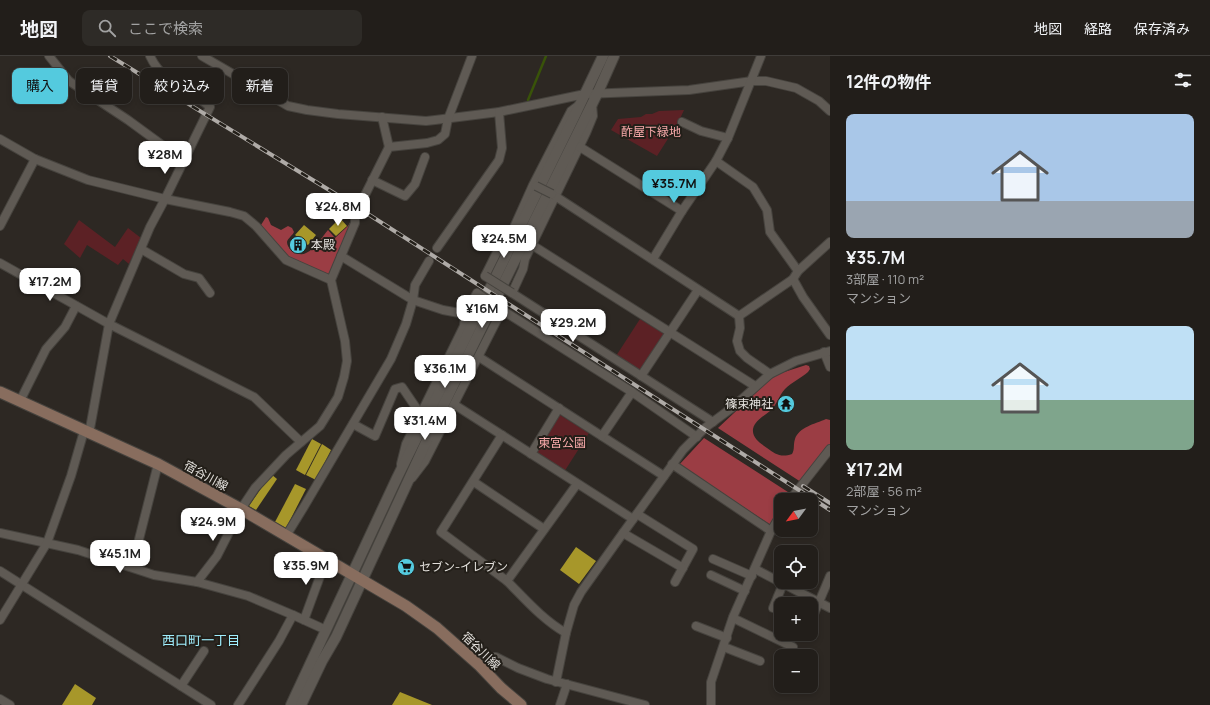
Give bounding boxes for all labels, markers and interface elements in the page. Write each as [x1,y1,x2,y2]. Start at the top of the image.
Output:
search box [82,10,362,46]
text: 地図 [20,16,58,42]
icon: search [96,17,118,39]
text: ここで検索 [128,18,203,39]
text: 地図 [1034,19,1062,38]
text: 経路 [1084,19,1112,38]
text: 保存済み [1134,19,1190,38]
chip: 購入 [12,68,68,104]
chip: 賃貸 [76,68,132,104]
chip: 絞り込み [140,68,224,104]
chip: 新着 [232,68,288,104]
icon: filters [1172,69,1194,91]
text: 12件の物件 [846,70,932,93]
park label: 酢屋下緑地 [621,123,681,140]
icon: home [984,140,1056,212]
pin: ¥28M [141,141,189,175]
text: ¥28M [148,145,182,163]
pin: ¥35.7M [641,170,707,204]
text: ¥35.7M [651,174,697,192]
pin: ¥24.8M [305,193,371,227]
text: ¥24.8M [315,197,361,215]
pin: ¥24.5M [471,225,537,259]
text: ¥24.5M [481,229,527,247]
building icon: 本殿 [288,235,308,255]
place label: 本殿 [311,236,335,253]
text: ¥35.7M [846,246,905,269]
pin: ¥17.2M [17,268,83,302]
text: 3部屋 · 110 m² [846,270,924,288]
text: ¥17.2M [28,272,72,290]
text: マンション [846,289,911,307]
pin: ¥16M [458,295,506,329]
text: ¥16M [466,299,498,317]
pin: ¥29.2M [540,309,606,343]
text: ¥29.2M [550,313,596,331]
icon: home [984,352,1056,424]
pin: ¥36.1M [412,355,478,389]
text: ¥36.1M [424,359,466,377]
temple icon: 篠束神社 [776,394,796,414]
place label: 篠束神社 [725,395,773,412]
pin: ¥31.4M [392,407,458,441]
text: ¥31.4M [403,411,447,429]
park label: 東宮公園 [538,434,586,451]
street label: 宿谷川線 [181,456,231,495]
text: ¥17.2M [846,458,902,481]
text: 2部屋 · 56 m² [846,482,922,500]
north arrow [774,493,818,537]
map controls [774,493,818,693]
text: マンション [846,501,911,519]
pin: ¥24.9M [180,508,246,542]
text: ¥24.9M [190,512,236,530]
pin: ¥45.1M [87,540,153,574]
text: ¥45.1M [99,544,141,562]
button: locate [774,545,818,589]
pin: ¥35.9M [273,552,339,586]
text: ¥35.9M [283,556,329,574]
supermarket icon: セブン-イレブン [396,557,416,577]
place label: セブン-イレブン [419,558,508,575]
button: + [774,597,818,641]
street label: 宿谷川線 [458,628,505,673]
district label: 西口町一丁目 [162,631,240,649]
button: − [774,649,818,693]

